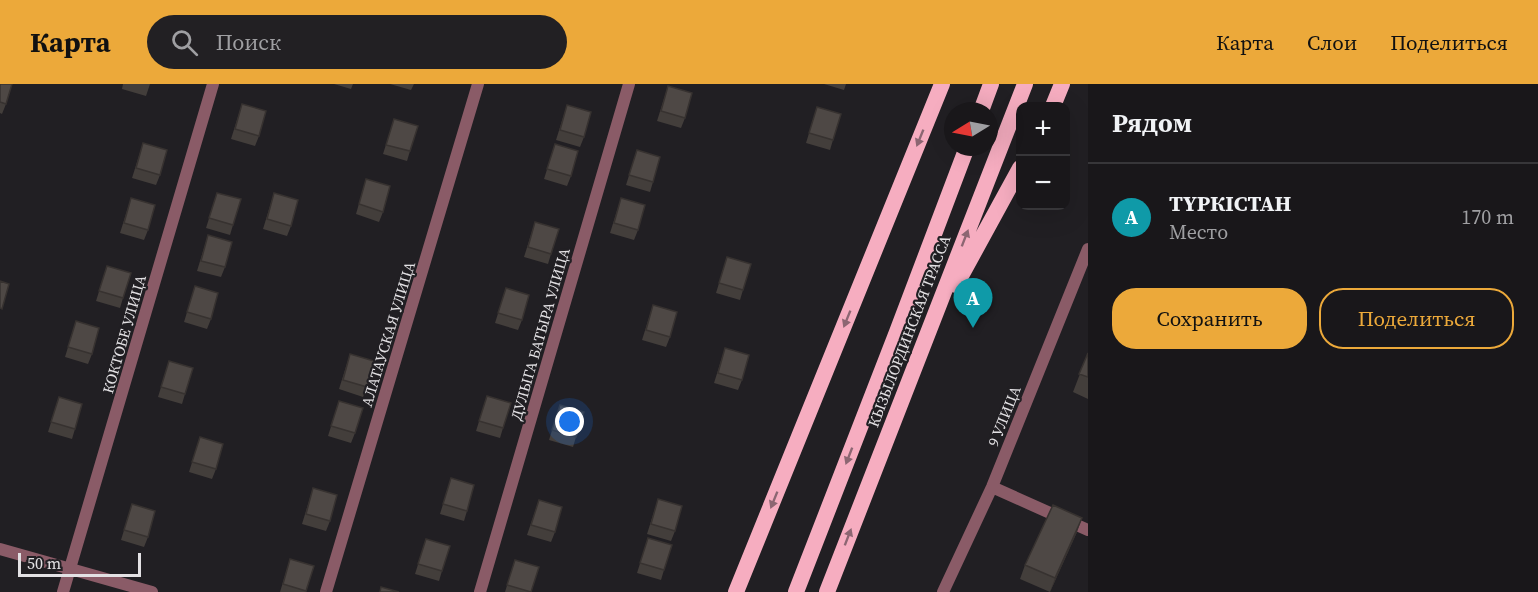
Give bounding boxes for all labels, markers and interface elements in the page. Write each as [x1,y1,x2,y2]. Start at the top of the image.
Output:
search box [147,15,567,69]
text: Карта [30,23,111,61]
icon: search [168,26,201,59]
text: Поиск [216,27,281,57]
text: Карта [1216,28,1274,57]
text: Слои [1307,28,1357,57]
text: Поделиться [1390,28,1508,57]
north arrow [944,102,998,156]
map controls [1016,102,1070,210]
button: + [1016,102,1070,156]
text: Рядом [1112,105,1192,141]
one-way arrow [915,129,924,147]
button: − [1016,156,1070,210]
text: ТҮРКIСТАН [1169,188,1291,218]
text: A [1125,203,1138,231]
text: 170 m [1461,203,1514,231]
text: Место [1169,218,1228,246]
one-way arrow [960,229,970,247]
street label: КЫЗЫЛОРДИНСКАЯ ТРАССА [863,232,955,430]
street label: ДУЛЫГА БАТЫРА УЛИЦА [505,245,575,423]
street label: АЛАТАУСКАЯ УЛИЦА [356,259,420,409]
street label: КОКТОБЕ УЛИЦА [97,272,151,396]
pin: A [954,278,992,328]
button: Сохранить [1112,288,1307,349]
button: Поделиться [1319,288,1514,349]
one-way arrow [842,310,851,328]
street label: 9 УЛИЦА [982,383,1026,449]
your location [555,407,584,436]
one-way arrow [843,448,853,466]
one-way arrow [769,491,779,509]
one-way arrow [844,528,854,546]
scale bar [18,550,141,578]
text: 50 m [27,552,61,574]

